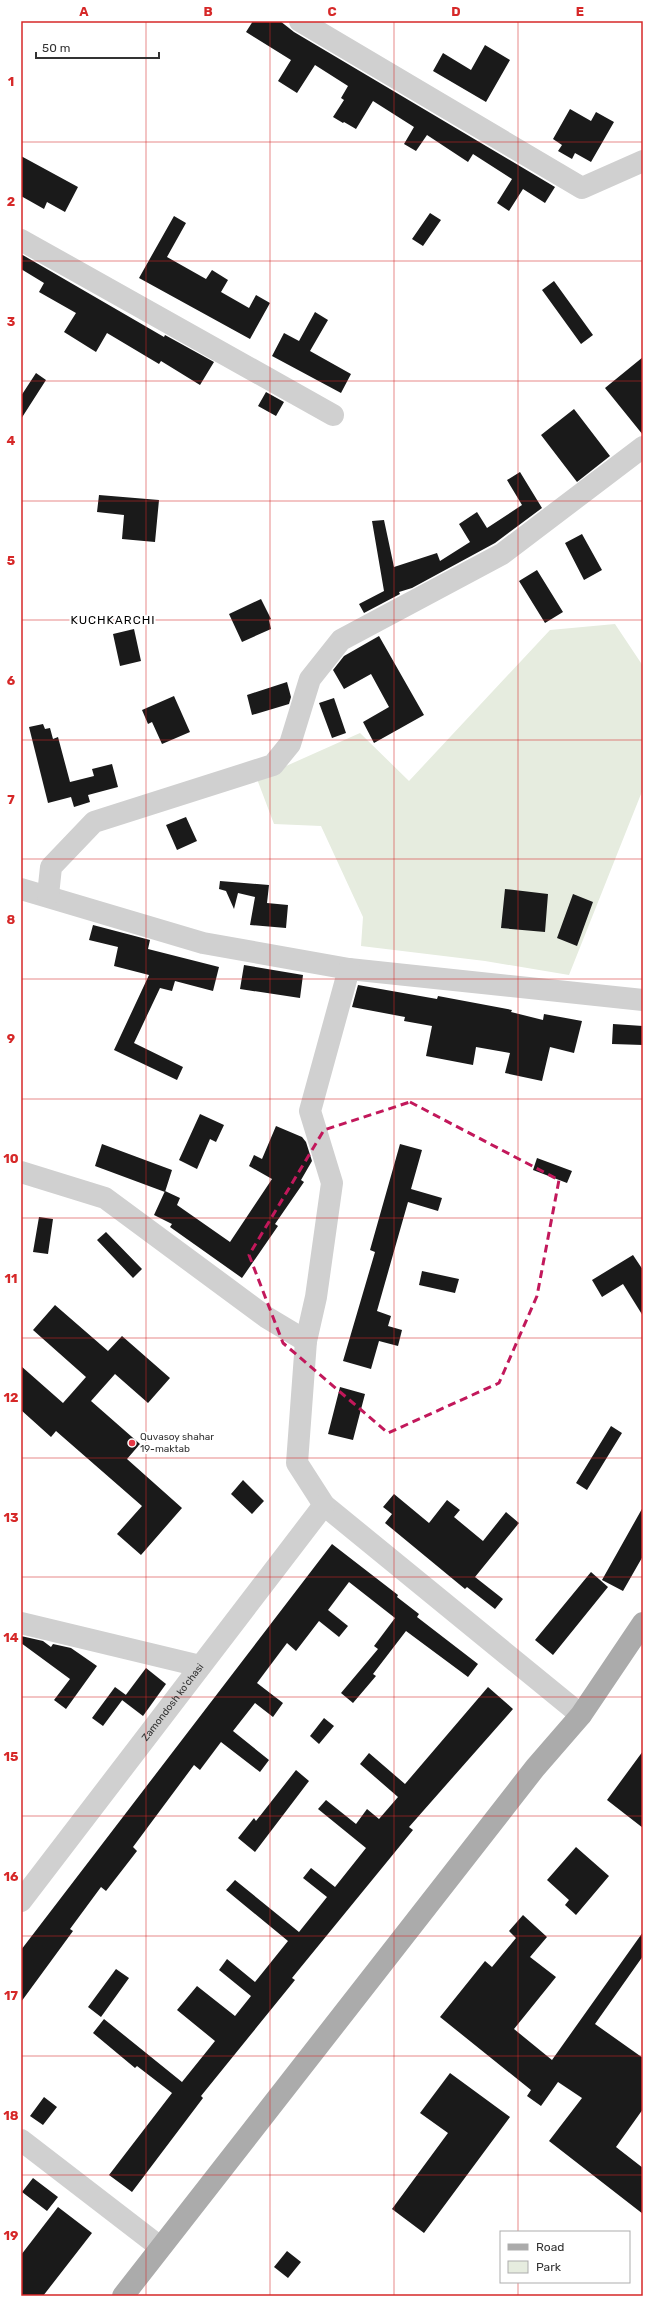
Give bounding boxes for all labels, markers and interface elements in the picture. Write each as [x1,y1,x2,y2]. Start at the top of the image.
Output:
text: A [79,4,89,19]
text: B [203,4,213,19]
text: C [327,4,337,19]
text: D [451,4,461,19]
text: E [576,4,584,19]
scale bar [36,34,159,60]
text: 50 m [42,41,70,55]
text: 1 [8,74,14,89]
text: 2 [7,194,15,209]
text: 3 [7,314,16,329]
text: 4 [7,433,16,448]
text: 5 [7,553,15,568]
district label: KUCHKARCHI [70,613,156,627]
text: 6 [7,673,16,688]
text: 7 [7,792,15,807]
text: 8 [7,912,16,927]
text: 9 [7,1031,15,1046]
text: 10 [3,1151,19,1166]
text: 11 [5,1271,17,1286]
text: 12 [4,1390,18,1405]
place label: Quvasoy shahar 19-maktab [140,1431,214,1455]
marker: Quvasoy shahar 19-maktab [127,1438,137,1448]
text: 13 [3,1510,19,1525]
text: 14 [3,1630,19,1645]
street label: Zamondosh ko'chasi [139,1661,206,1744]
text: 15 [4,1749,18,1764]
text: 16 [4,1869,19,1884]
text: 17 [4,1988,19,2003]
text: 18 [3,2108,19,2123]
text: 19 [4,2228,18,2243]
legend [500,2231,630,2283]
text: Road [536,2240,564,2254]
text: Park [536,2260,562,2274]

